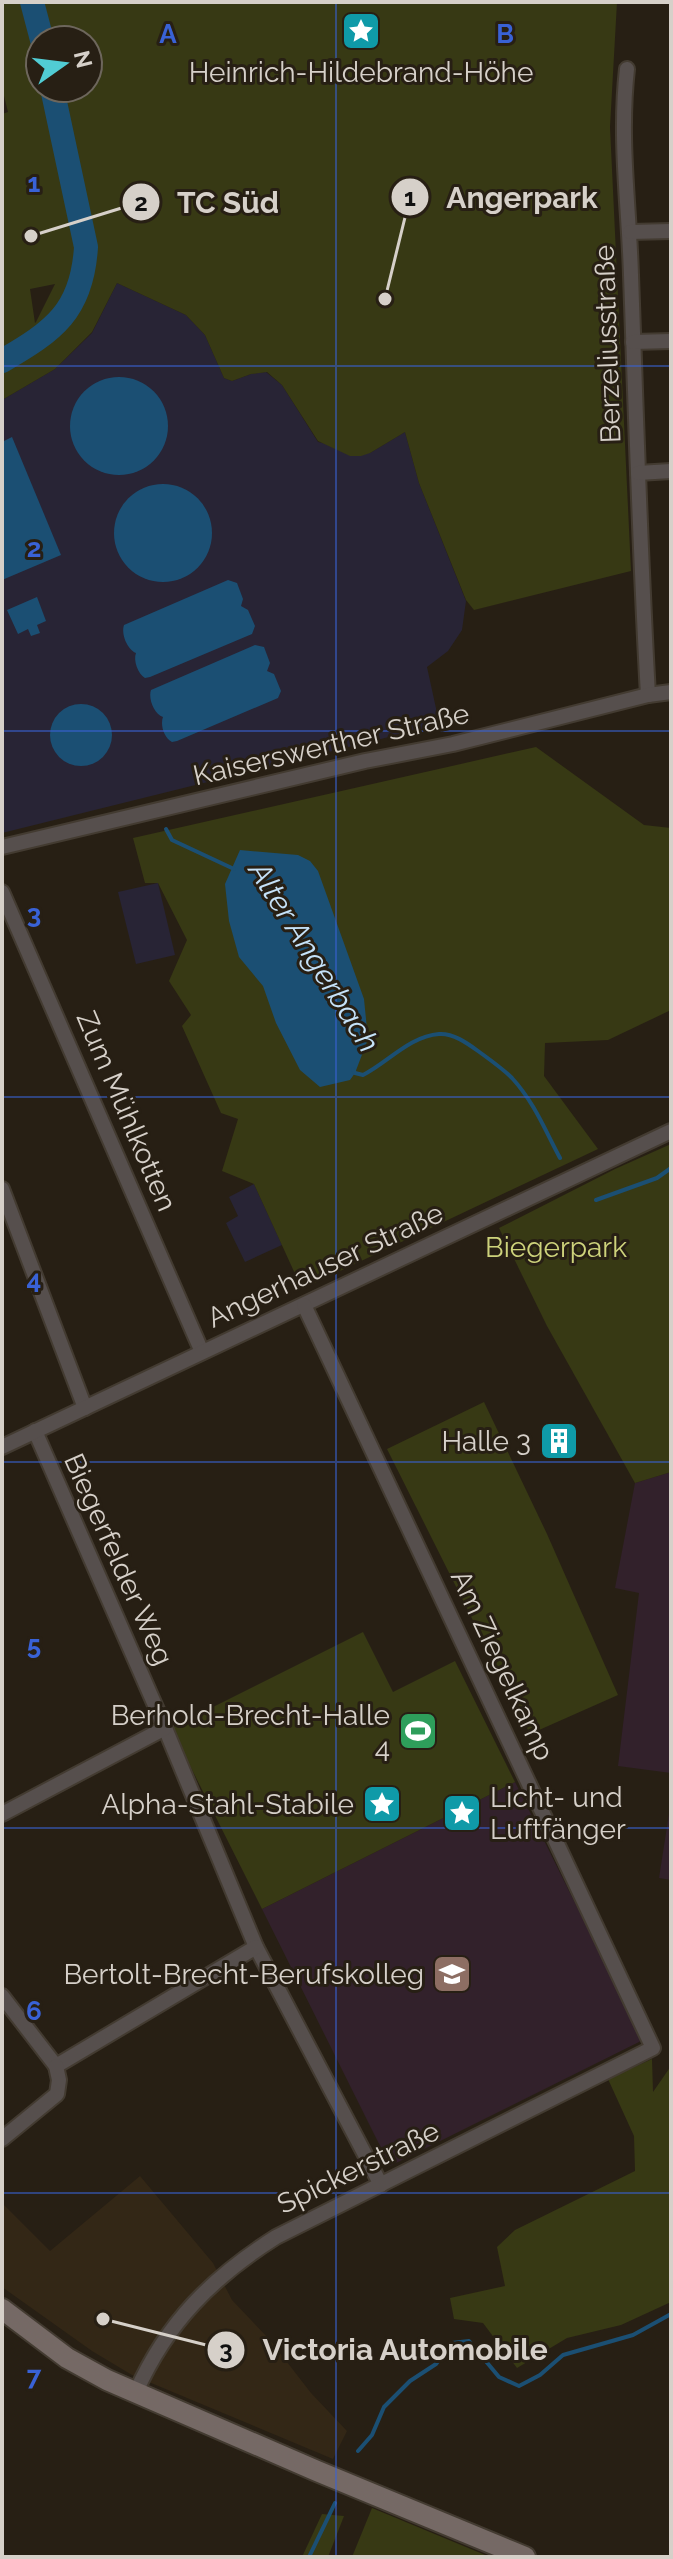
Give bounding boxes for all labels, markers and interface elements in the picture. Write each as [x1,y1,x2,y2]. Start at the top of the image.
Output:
place icon: Heinrich-Hildebrand-Höhe [340,10,382,52]
text: A [159,19,177,49]
text: B [496,19,514,49]
north arrow [24,24,104,104]
text: N [69,48,98,70]
place label: Heinrich-Hildebrand-Höhe [189,56,533,89]
text: 1 [28,168,41,198]
callout: Angerpark [390,170,613,224]
callout: TC Süd [121,175,295,229]
text: Angerpark [446,180,598,215]
text: 1 [404,183,416,212]
text: TC Süd [177,185,279,220]
text: 2 [134,188,148,217]
street label: Berzeliusstraße [588,244,627,444]
text: 2 [27,533,41,563]
street label: Kaiserswerther Straße [190,697,472,792]
water label: Alter Angerbach [241,853,387,1058]
text: 3 [27,899,41,929]
street label: Zum Mühlkotten [70,1006,183,1216]
street label: Angerhauser Straße [202,1196,448,1335]
park label: Biegerpark [485,1231,627,1264]
text: 4 [27,1265,41,1295]
building icon: Halle 3 [538,1420,580,1462]
place label: Halle 3 [441,1425,531,1458]
street label: Biegerfelder Weg [57,1448,180,1670]
street label: Am Ziegelkamp [444,1565,561,1766]
text: 5 [27,1630,41,1660]
place label: Berhold-Brecht-Halle 4 [111,1699,390,1764]
sports icon: Berhold-Brecht-Halle 4 [397,1710,439,1752]
place label: Licht- und Luftfänger [490,1781,626,1846]
place icon: Alpha-Stahl-Stabile [361,1783,403,1825]
place label: Alpha-Stahl-Stabile [101,1788,354,1821]
place icon: Licht- und Luftfänger [441,1792,483,1834]
school or university icon: Bertolt-Brecht-Berufskolleg [431,1953,473,1995]
place label: Bertolt-Brecht-Berufskolleg [63,1958,424,1991]
text: 6 [26,1996,42,2026]
street label: Spickerstraße [272,2114,445,2221]
callout: Victoria Automobile [206,2323,564,2377]
text: Victoria Automobile [262,2332,548,2367]
text: 3 [219,2335,233,2364]
text: 7 [27,2361,42,2391]

